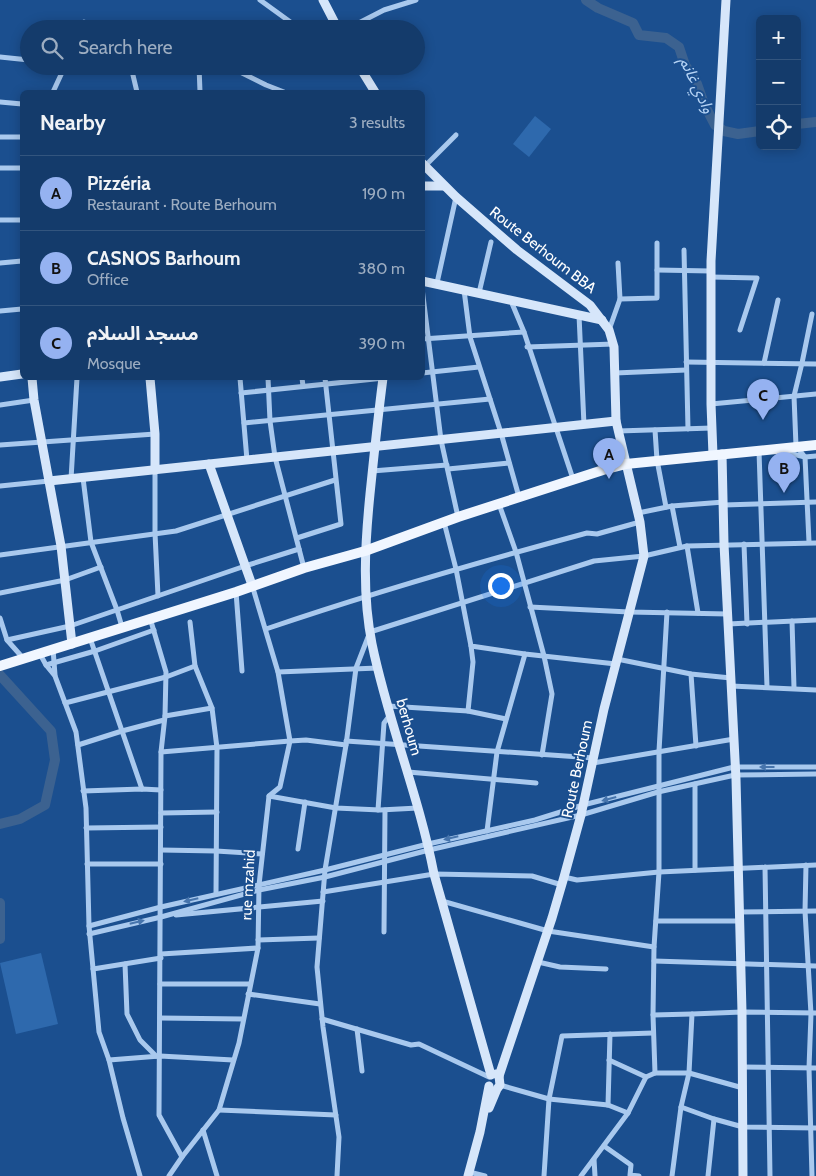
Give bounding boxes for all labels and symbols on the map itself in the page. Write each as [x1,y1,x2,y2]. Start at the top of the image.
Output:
water label: وادي غانم [672,53,718,118]
street label: Route Berhoum BBA [486,203,600,298]
pin: C [747,379,779,420]
pin: A [593,438,625,479]
pin: B [768,452,800,493]
your location [488,573,514,599]
street label: berhoum [392,697,426,757]
street label: Route Berhoum [558,718,596,820]
one-way arrow [759,763,775,771]
one-way arrow [601,795,616,803]
one-way arrow [443,835,459,843]
street label: rue mzahid [237,849,259,921]
one-way arrow [183,896,198,904]
one-way arrow [129,918,144,926]

